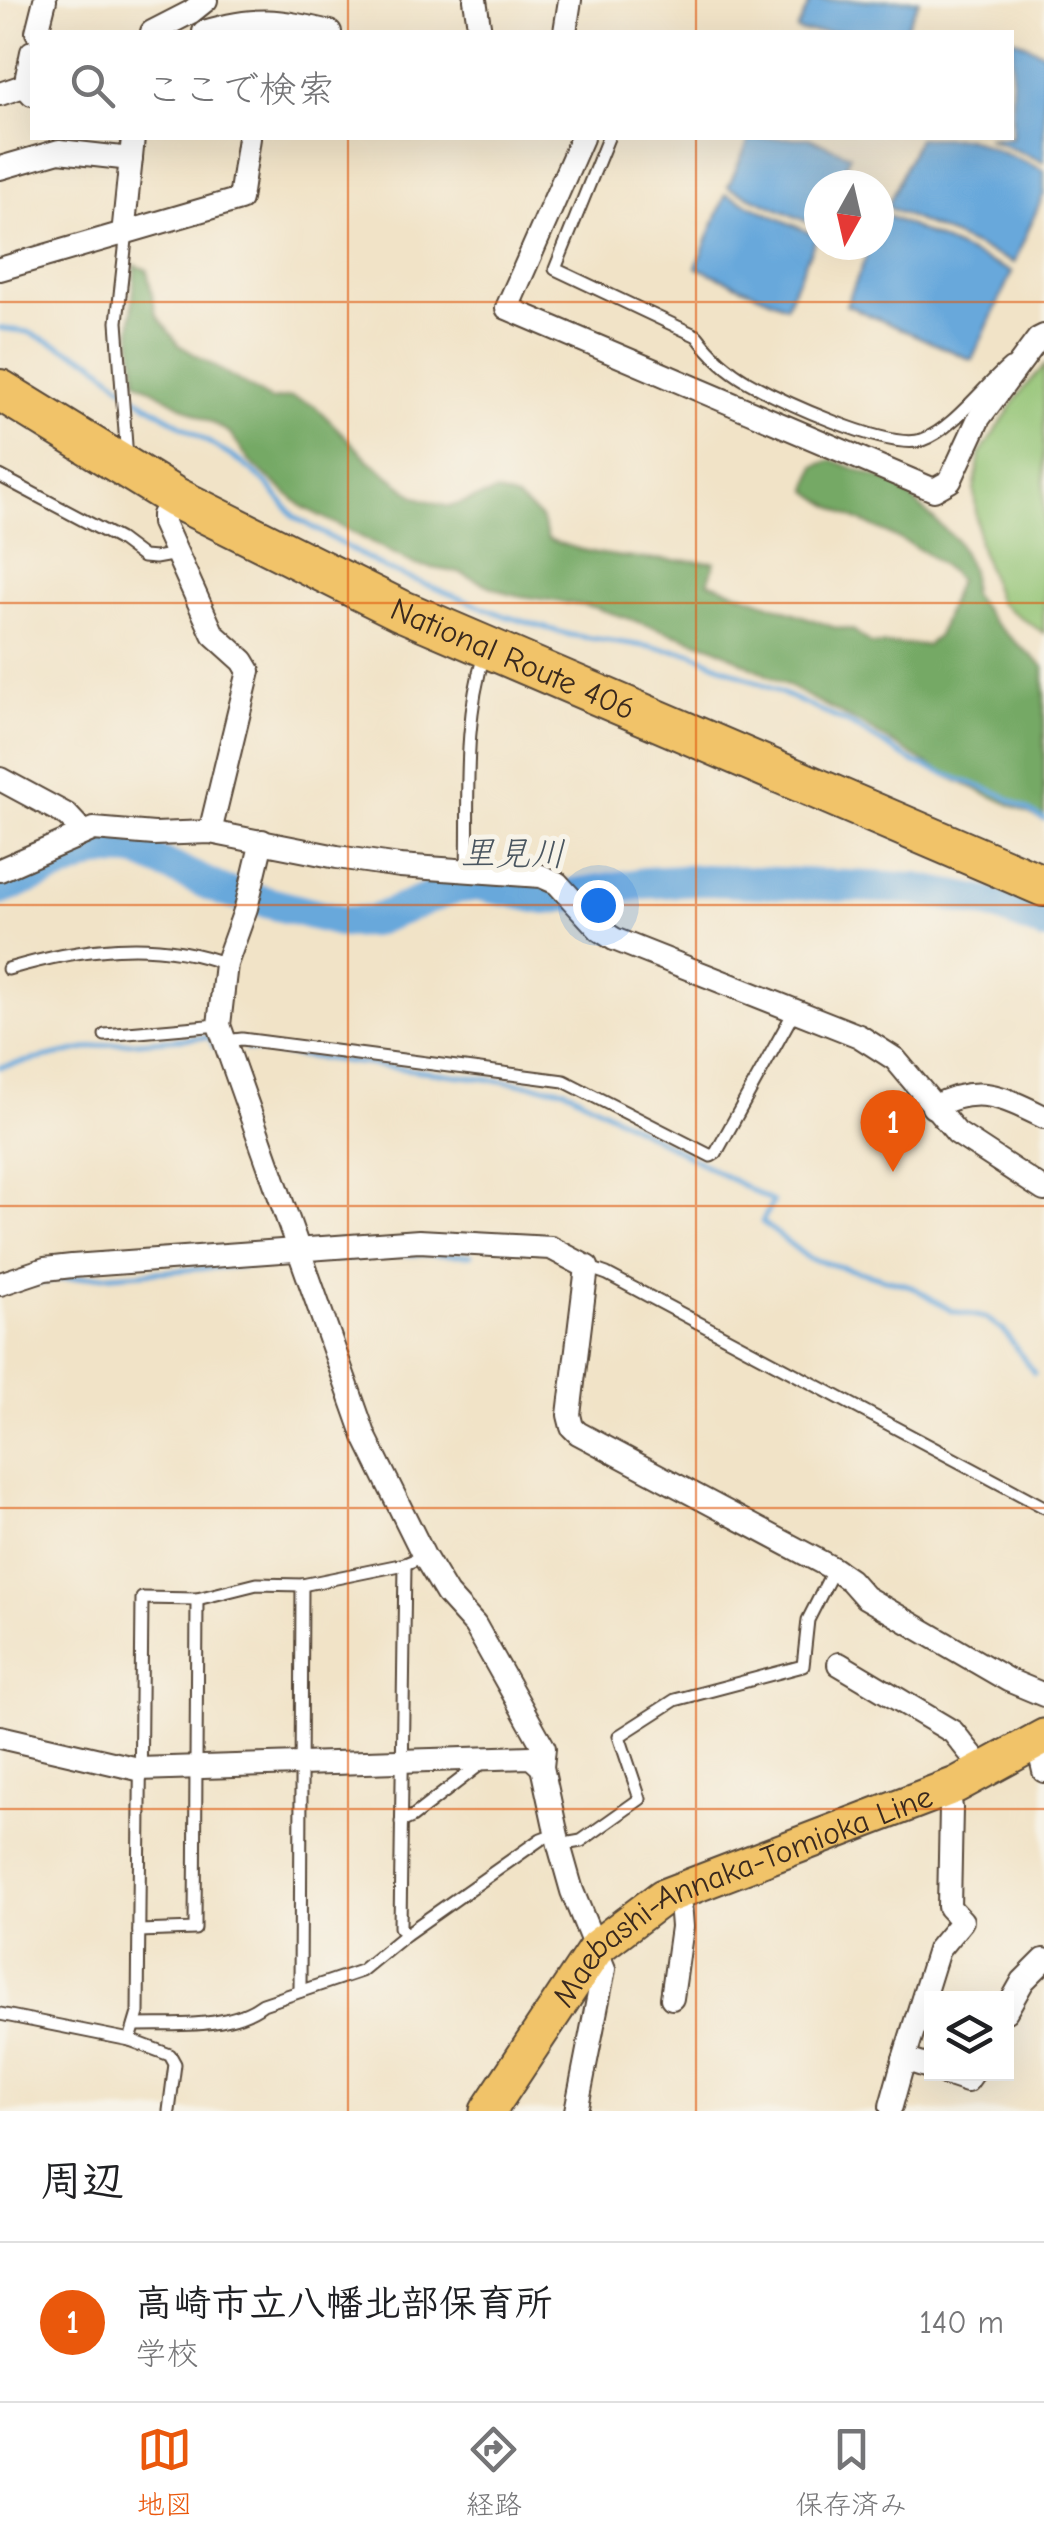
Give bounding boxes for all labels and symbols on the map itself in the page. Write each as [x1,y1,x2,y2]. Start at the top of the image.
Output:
north arrow [804,170,894,260]
street label: National Route 406 [385,590,641,728]
water label: 里見川 [460,832,566,875]
your location [573,880,624,931]
pin: 1 [860,1090,926,1172]
street label: Maebashi-Annaka-Tomioka Line [545,1778,938,2014]

